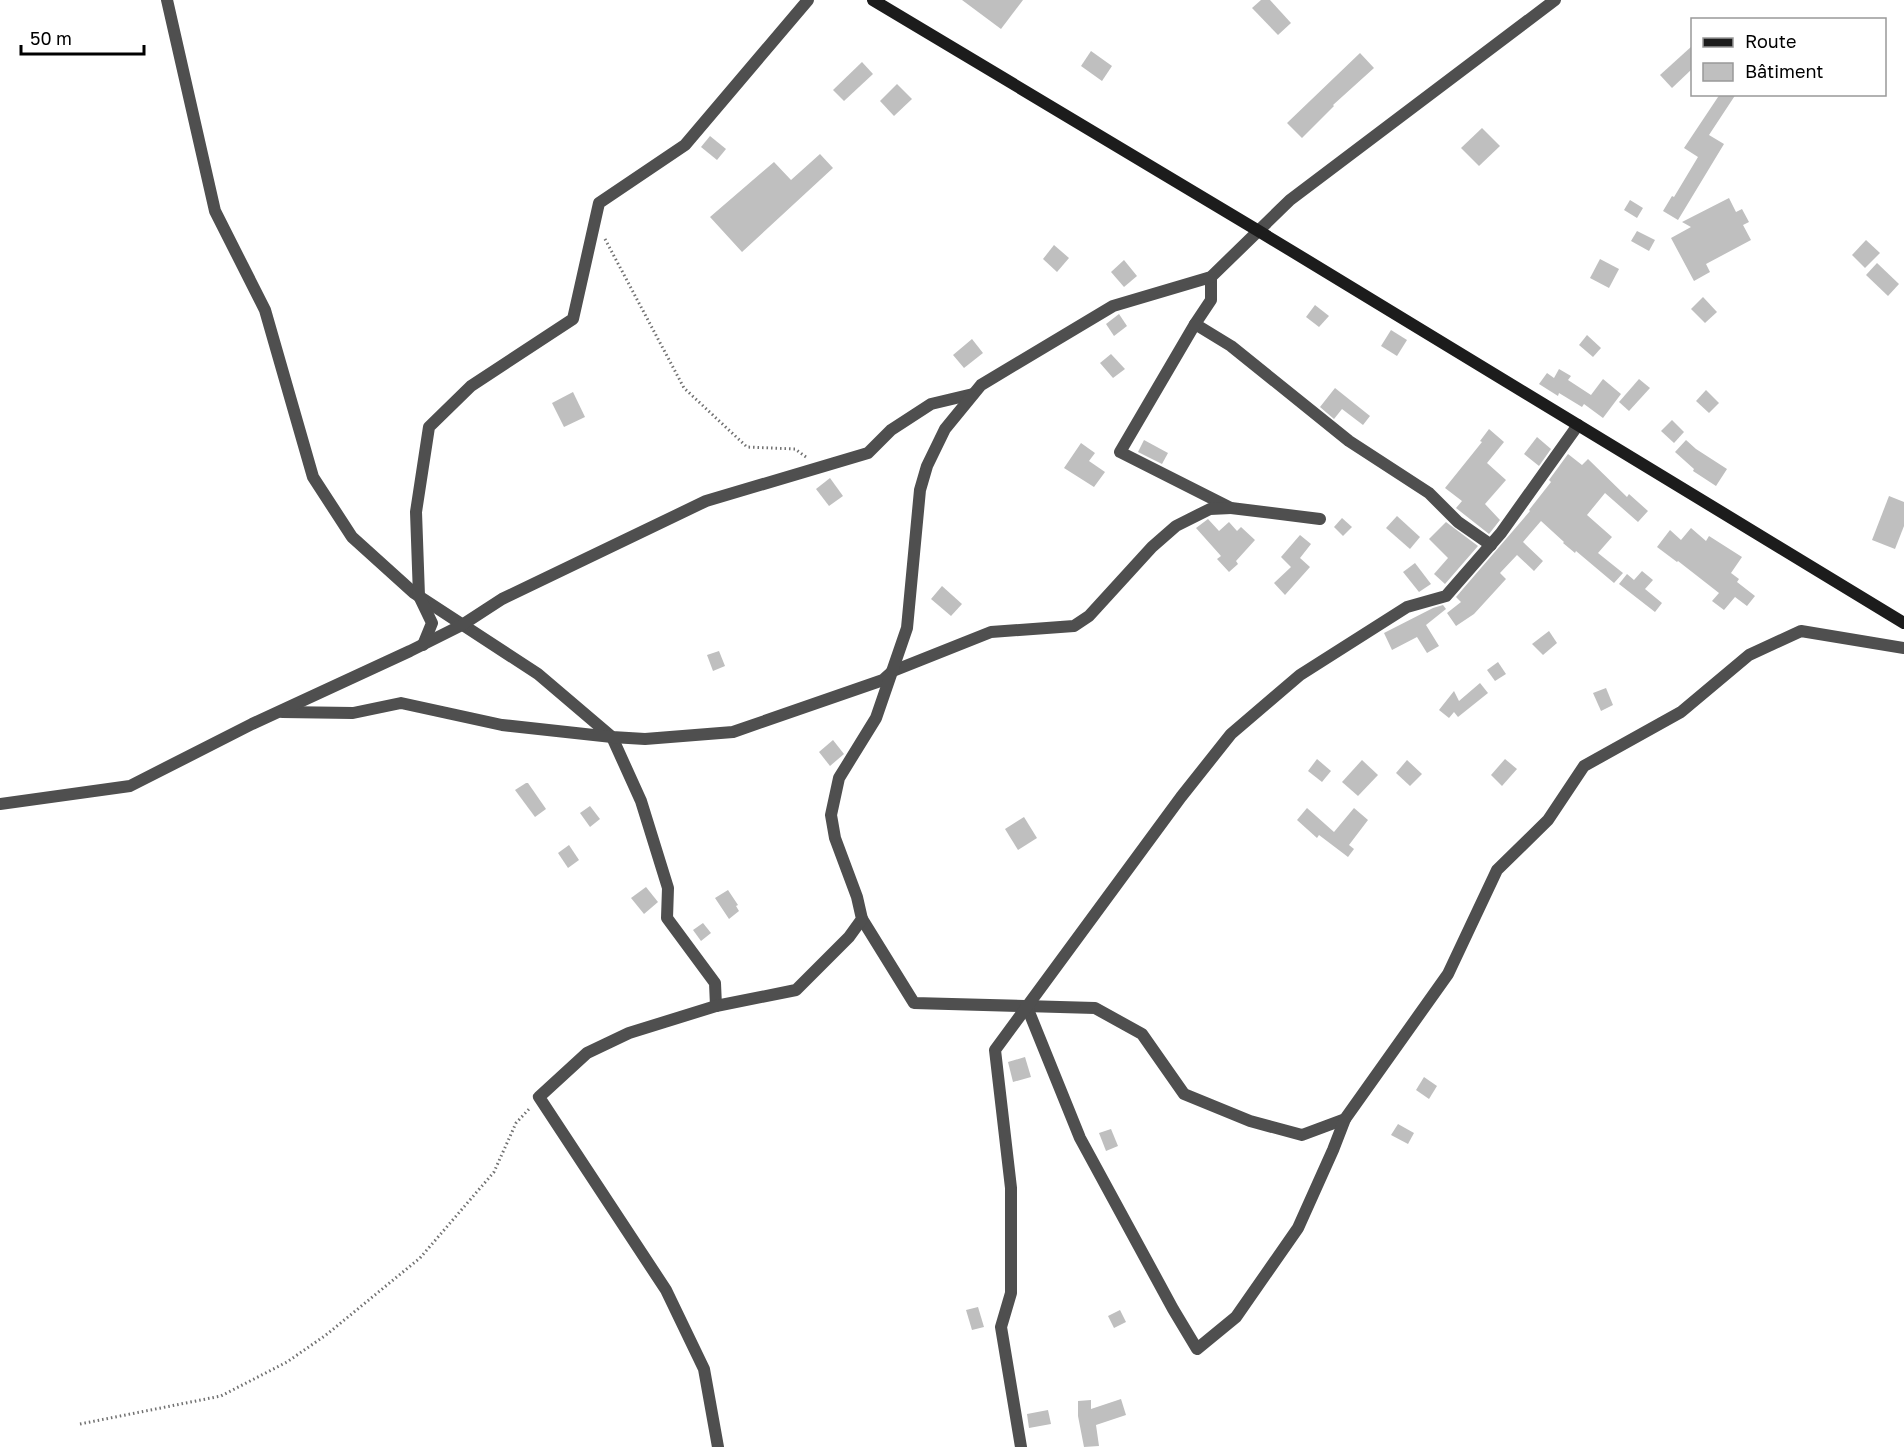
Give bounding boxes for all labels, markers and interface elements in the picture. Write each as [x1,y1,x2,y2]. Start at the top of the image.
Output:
scale bar [21,18,144,56]
legend [1691,18,1886,96]
text: 50 m [30,27,72,49]
text: Route [1745,30,1796,52]
text: Bâtiment [1745,60,1824,82]

